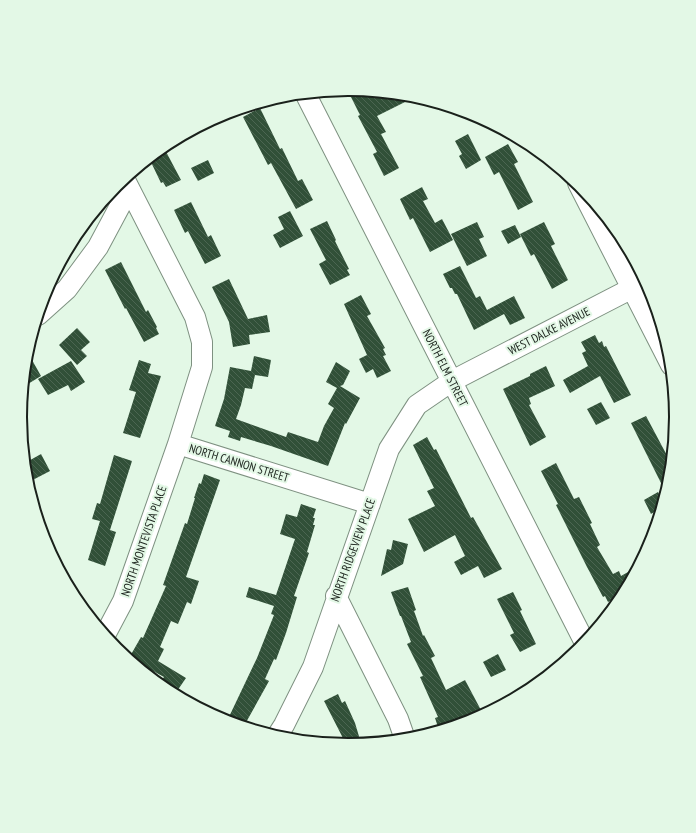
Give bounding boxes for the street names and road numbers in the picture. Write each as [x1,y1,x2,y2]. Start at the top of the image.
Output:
street label: WEST DALKE AVENUE [505,304,592,358]
street label: NORTH ELM STREET [420,327,472,410]
street label: NORTH CANNON STREET [187,440,292,485]
street label: NORTH MONTEVISTA PLACE [117,483,170,598]
street label: NORTH RIDGEVIEW PLACE [327,496,378,604]

